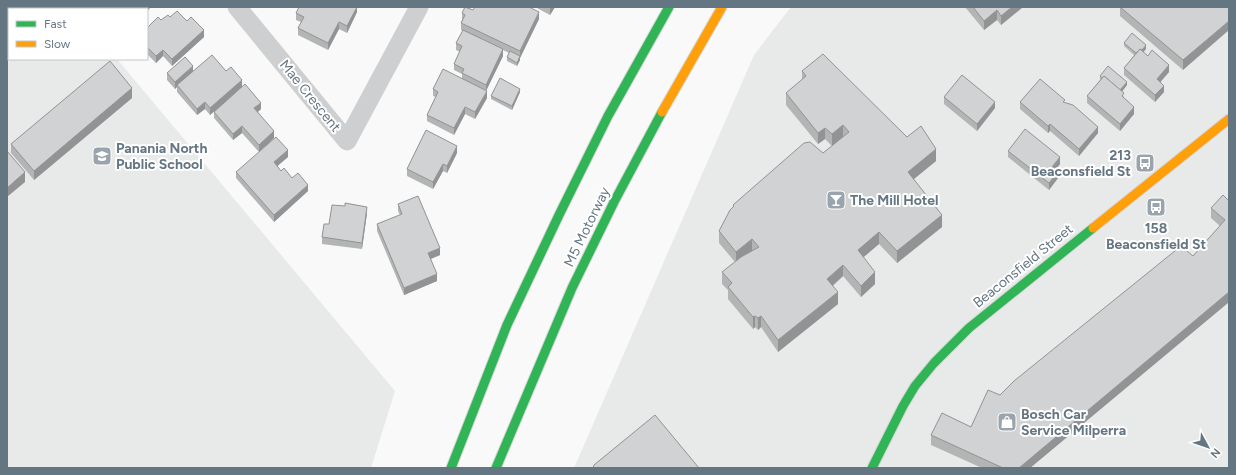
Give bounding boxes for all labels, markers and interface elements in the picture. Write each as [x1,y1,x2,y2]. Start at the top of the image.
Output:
legend [8,8,148,60]
text: Fast [44,17,67,31]
text: Slow [44,37,71,51]
street label: Mae Crescent [276,57,344,135]
place label: Panania North Public School [116,140,207,173]
school or university icon: Panania North Public School [91,145,113,167]
place label: 213 Beaconsfield St [1031,147,1131,180]
bus stop icon: 213 Beaconsfield St [1134,152,1156,174]
street label: M5 Motorway [560,184,614,270]
bar icon: The Mill Hotel [825,189,847,211]
place label: The Mill Hotel [850,192,938,209]
bus stop icon: 158 Beaconsfield St [1145,196,1167,218]
place label: 158 Beaconsfield St [1106,220,1206,253]
street label: Beaconsfield Street [970,221,1076,311]
place label: Bosch Car Service Milperra [1021,406,1126,439]
shop icon: Bosch Car Service Milperra [996,411,1018,433]
north arrow [1188,427,1228,467]
text: N [1208,446,1223,461]

